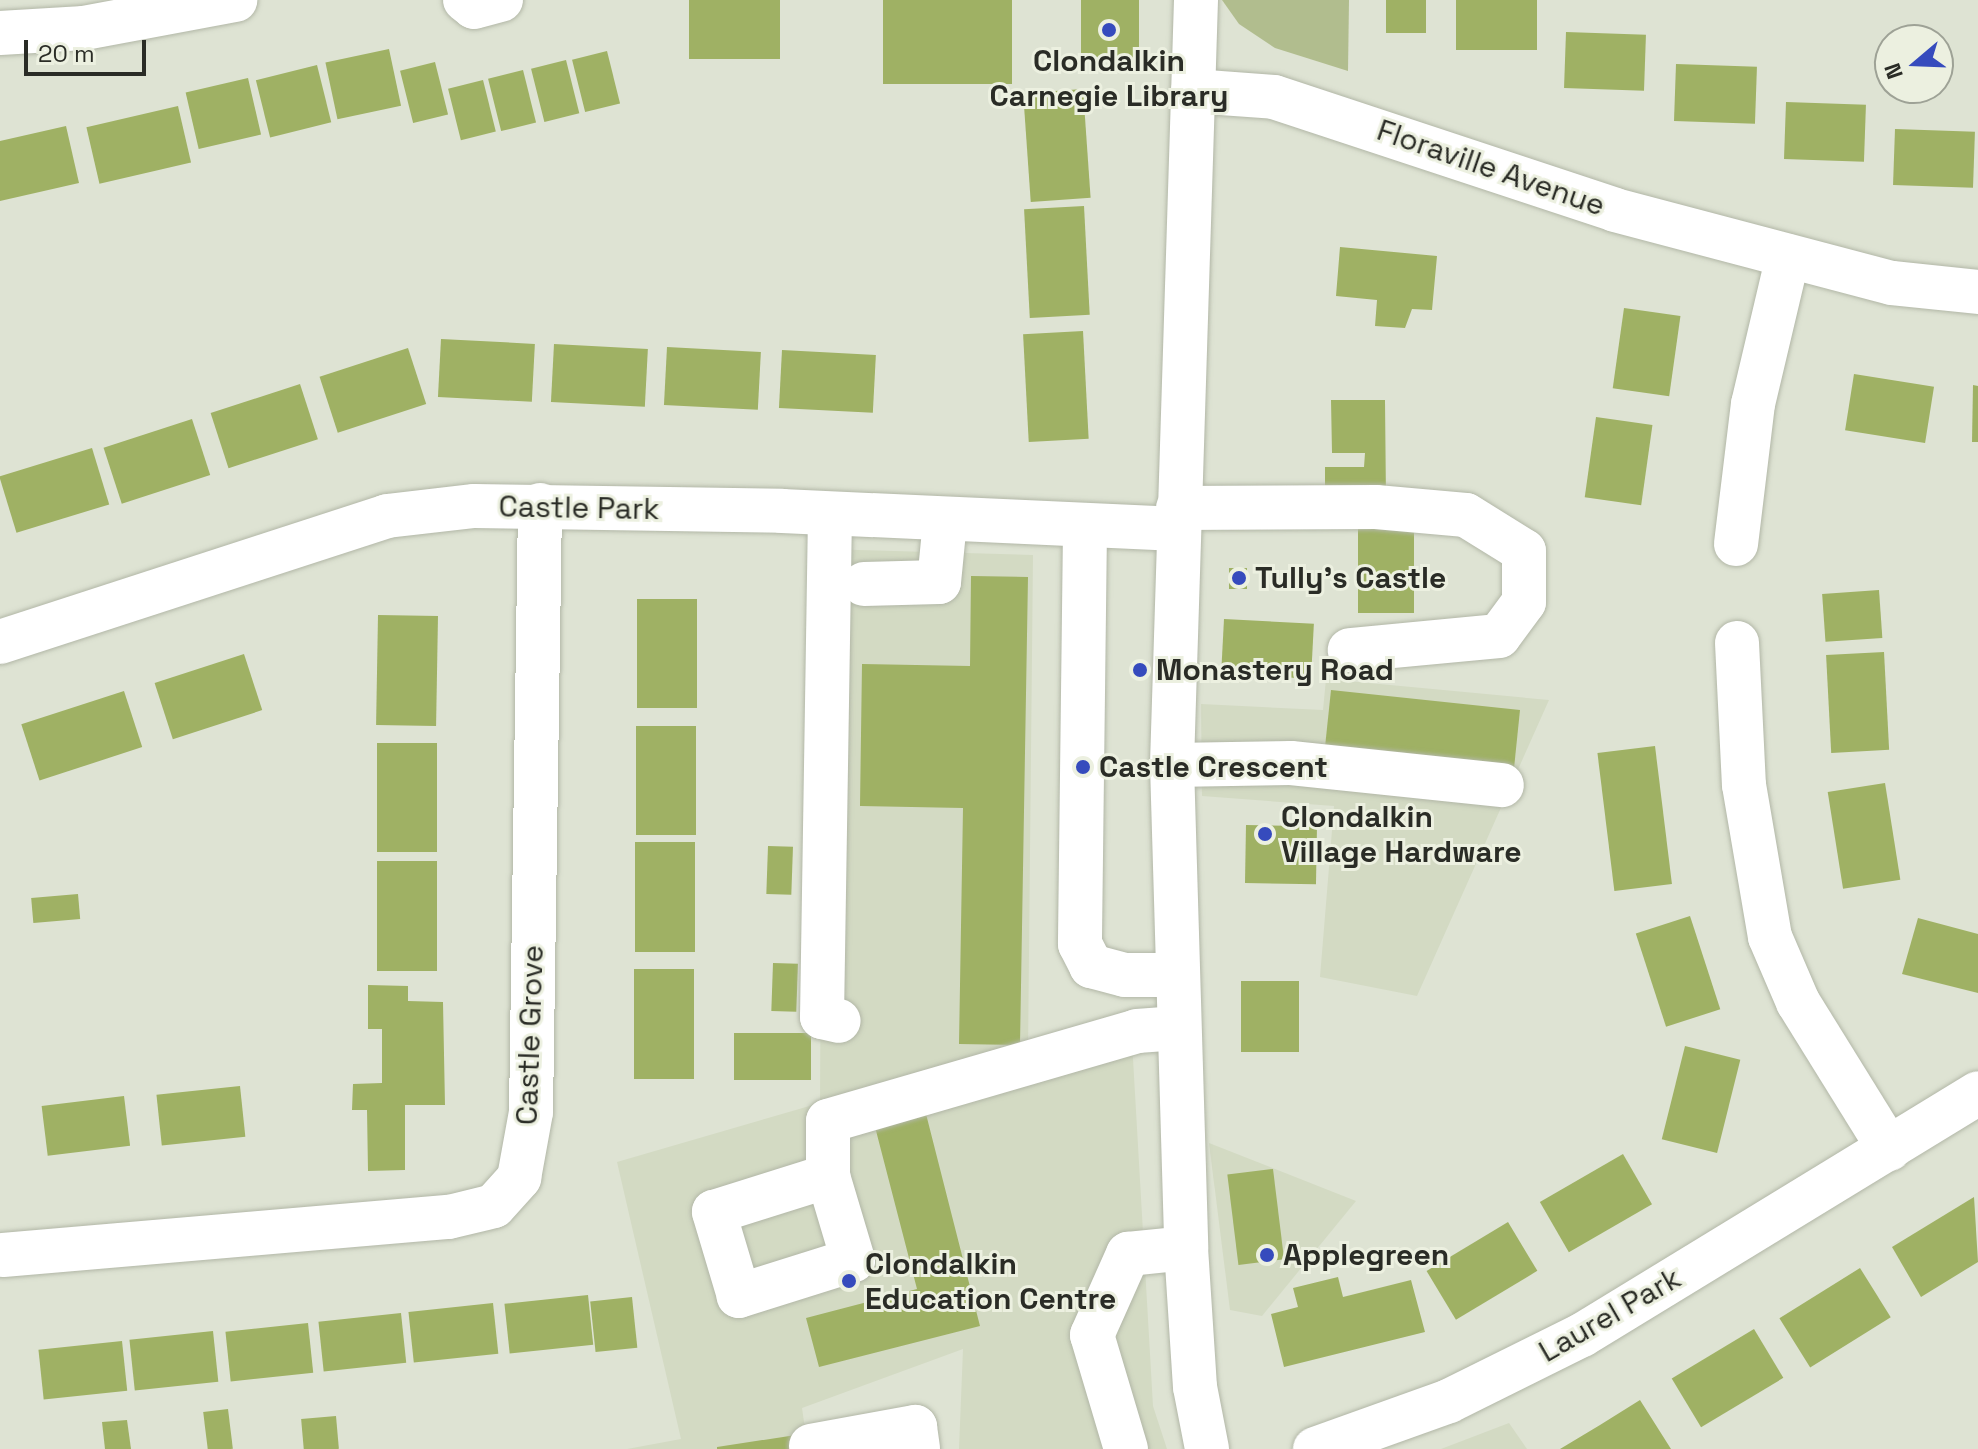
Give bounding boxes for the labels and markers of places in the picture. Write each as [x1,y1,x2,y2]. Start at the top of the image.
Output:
marker: Clondalkin Carnegie Library [1100,21,1118,39]
place label: Clondalkin Carnegie Library [990,43,1228,114]
place label: Tully's Castle [1255,560,1446,596]
marker: Tully's Castle [1230,569,1248,587]
place label: Monastery Road [1156,652,1394,688]
marker: Monastery Road [1131,661,1149,679]
place label: Castle Crescent [1099,749,1328,785]
marker: Castle Crescent [1074,758,1092,776]
place label: Clondalkin Village Hardware [1281,799,1522,870]
marker: Clondalkin Village Hardware [1256,825,1274,843]
place label: Applegreen [1283,1237,1449,1273]
place label: Clondalkin Education Centre [865,1246,1116,1316]
marker: Applegreen [1258,1246,1276,1264]
marker: Clondalkin Education Centre [840,1272,858,1290]

